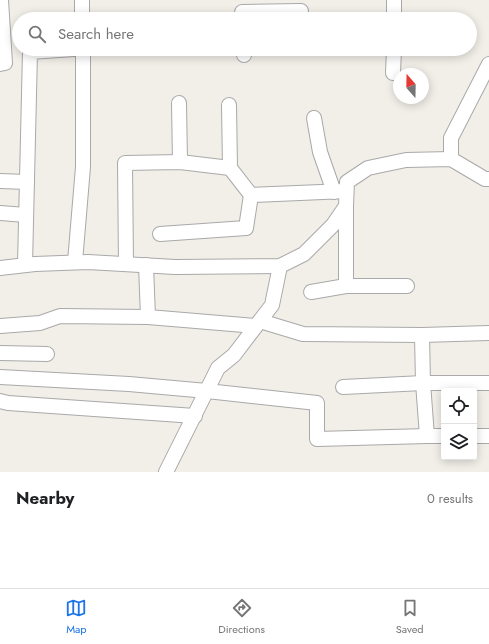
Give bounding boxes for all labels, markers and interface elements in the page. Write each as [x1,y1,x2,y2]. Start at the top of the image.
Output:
search box [12,12,477,56]
icon: search [26,23,48,45]
text: Search here [58,23,134,45]
north arrow [393,68,429,104]
map controls [441,388,477,460]
button: locate [441,388,477,424]
button: layers [441,424,477,460]
text: Nearby [16,486,74,510]
text: 0 results [427,489,473,508]
tab: Map [65,597,87,637]
tab: Directions [218,597,265,637]
tab: Saved [396,597,424,637]

